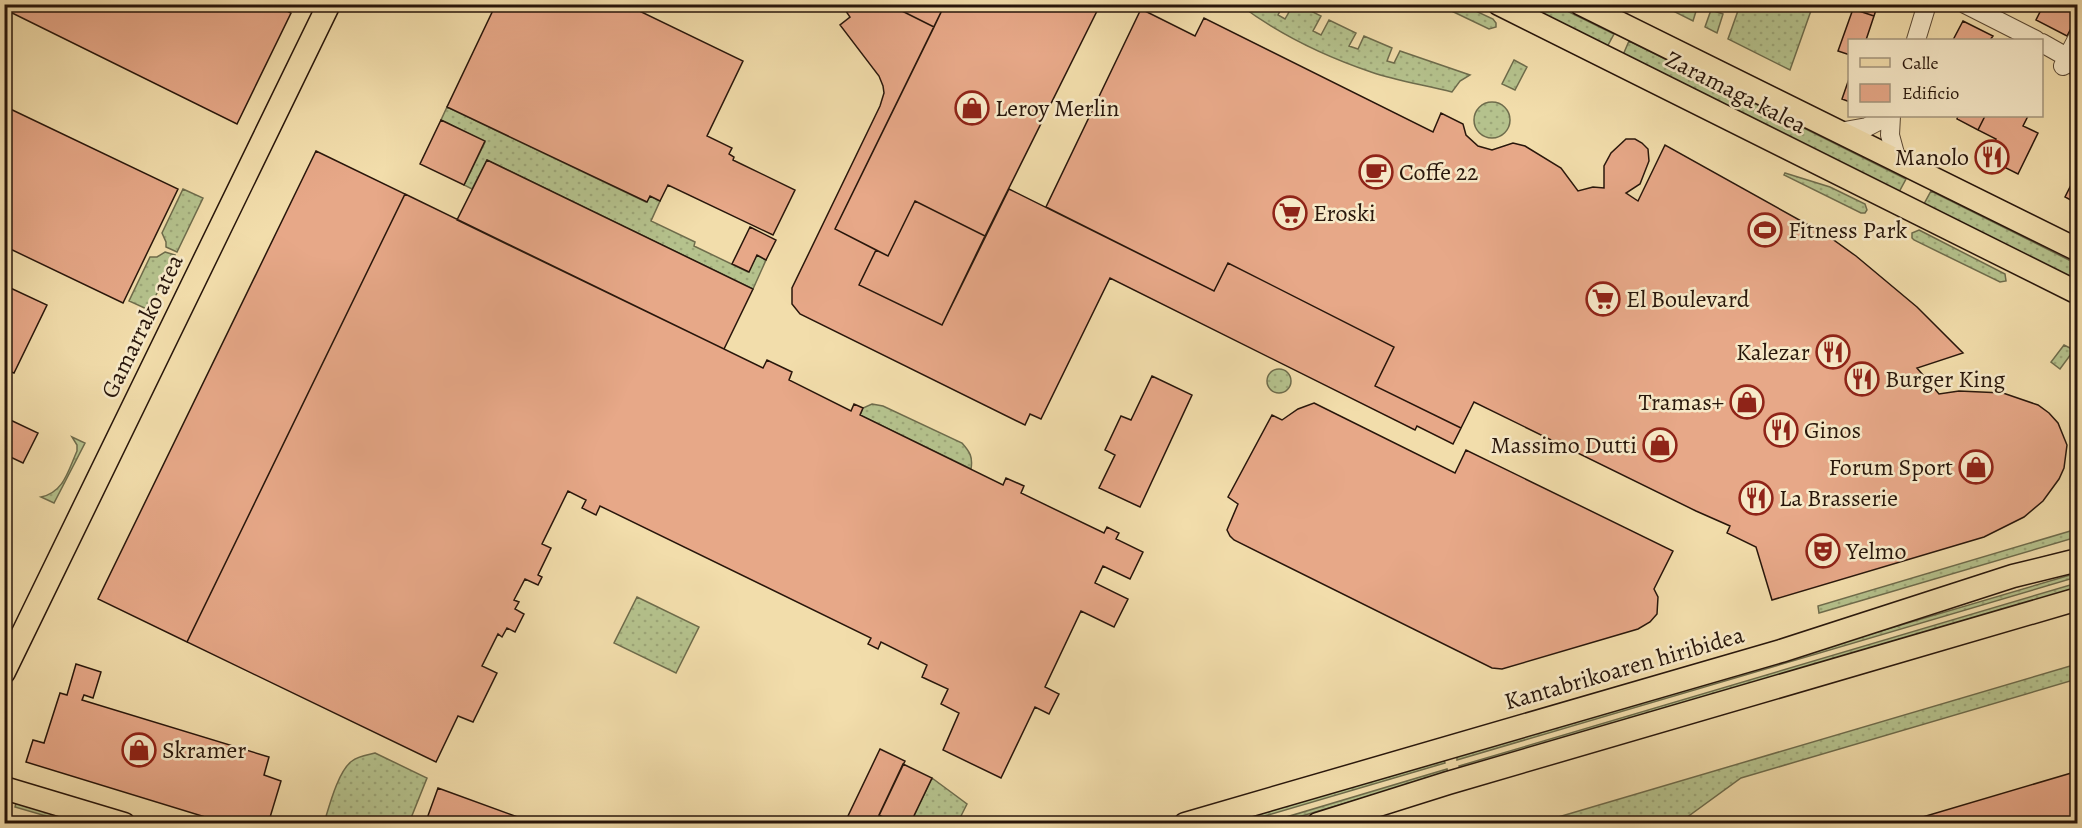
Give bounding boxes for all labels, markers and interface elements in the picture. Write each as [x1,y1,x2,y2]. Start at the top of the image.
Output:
legend [1848,39,2043,117]
street label: Zaramaga kalea [1660,43,1813,142]
text: Calle [1902,51,1939,75]
text: Edificio [1902,81,1959,105]
shop icon: Leroy Merlin [954,90,990,126]
place label: Leroy Merlin [995,92,1119,124]
restaurant icon: Manolo [1974,139,2010,175]
place label: Manolo [1895,141,1969,173]
cafe icon: Coffe 22 [1358,154,1394,190]
place label: Coffe 22 [1399,156,1479,188]
supermarket icon: Eroski [1272,195,1308,231]
place label: Eroski [1313,197,1376,229]
sports icon: Fitness Park [1747,212,1783,248]
place label: Fitness Park [1788,214,1908,246]
street label: Gamarrako atea [93,248,191,403]
supermarket icon: El Boulevard [1585,281,1621,317]
place label: El Boulevard [1626,283,1750,315]
restaurant icon: Kalezar [1815,334,1851,370]
place label: Kalezar [1736,336,1810,368]
restaurant icon: Burger King [1844,361,1880,397]
place label: Burger King [1885,363,2005,395]
shop icon: Tramas+ [1729,384,1765,420]
place label: Tramas+ [1639,386,1724,418]
restaurant icon: Ginos [1763,412,1799,448]
place label: Ginos [1804,414,1861,446]
shop icon: Massimo Dutti [1642,427,1678,463]
place label: Massimo Dutti [1491,429,1637,461]
shop icon: Forum Sport [1958,449,1994,485]
place label: Forum Sport [1828,451,1953,483]
restaurant icon: La Brasserie [1738,480,1774,516]
place label: La Brasserie [1779,482,1898,514]
theatre icon: Yelmo [1805,533,1841,569]
place label: Yelmo [1845,535,1907,567]
street label: Kantabrikoaren hiribidea [1500,618,1748,718]
shop icon: Skramer [121,732,157,768]
place label: Skramer [162,734,246,766]

